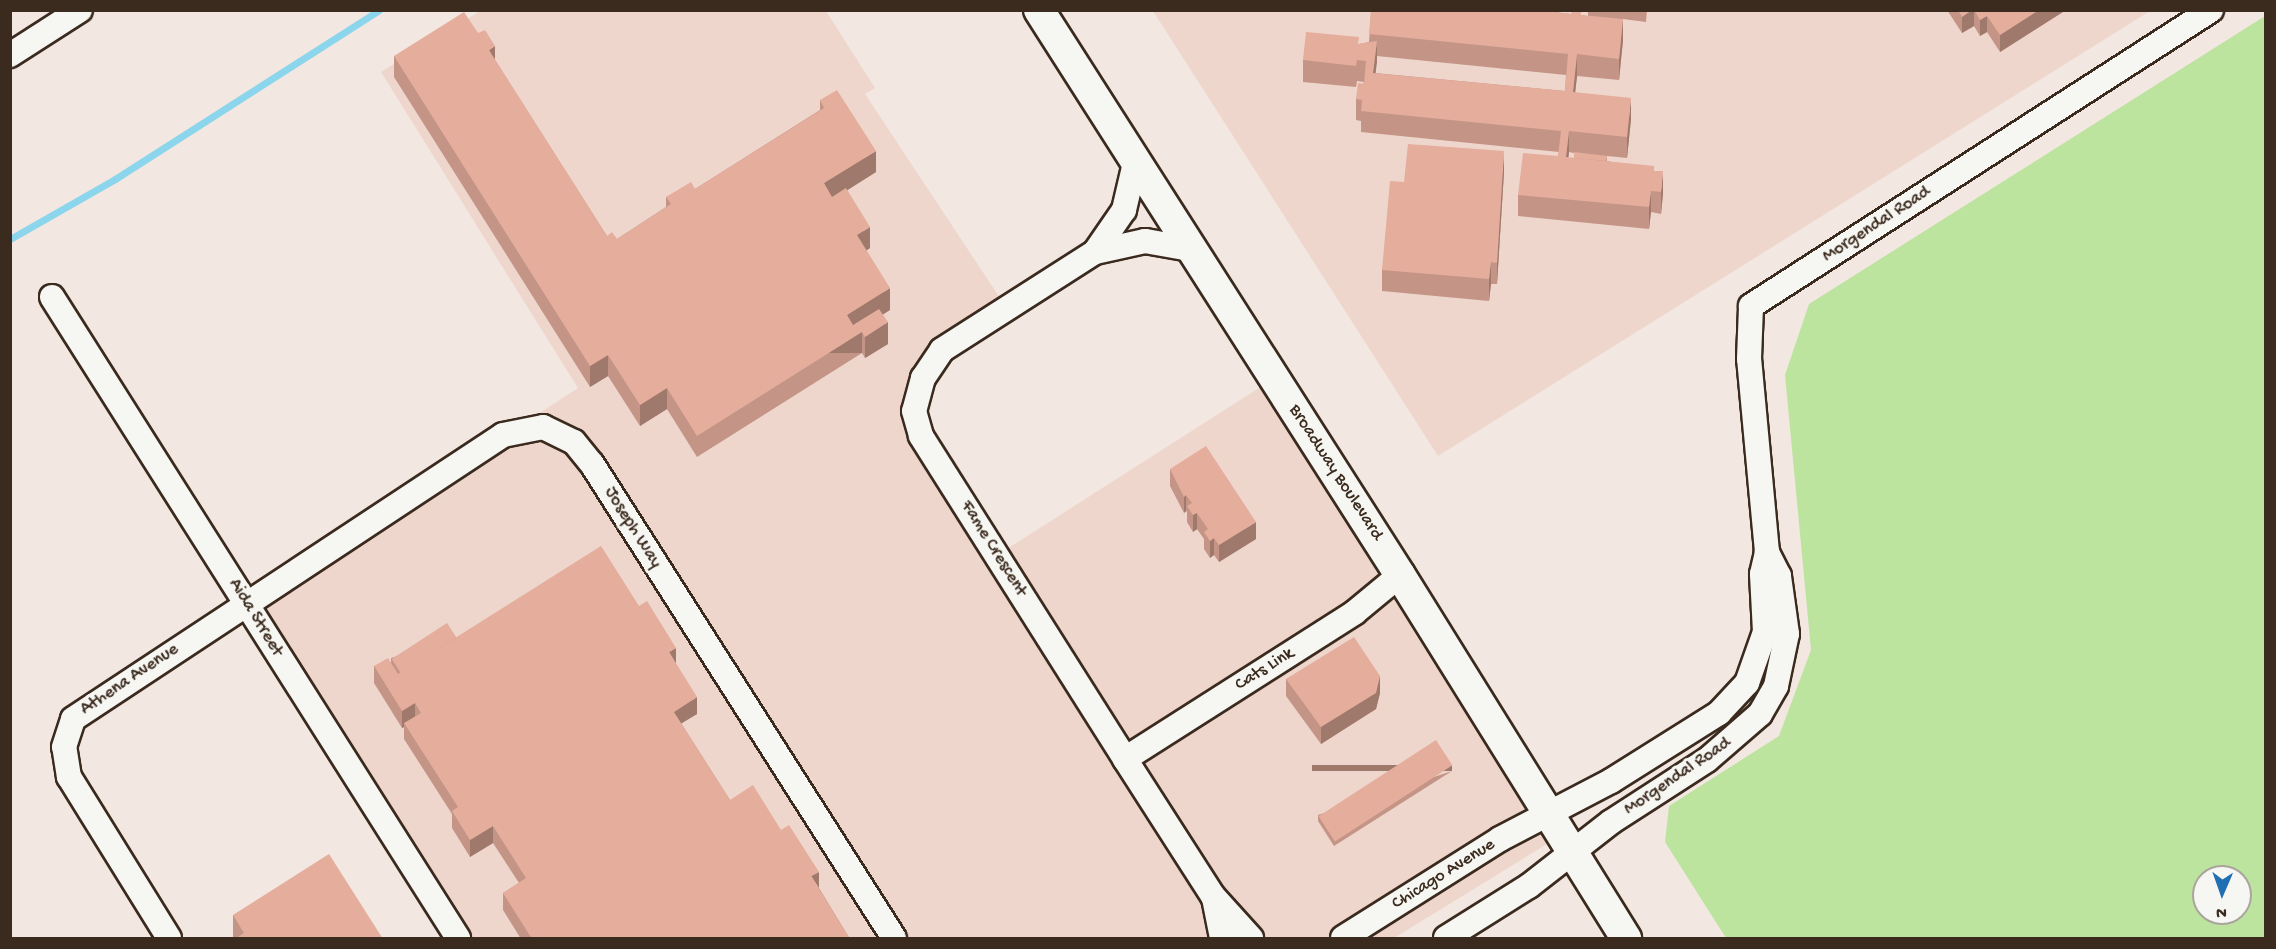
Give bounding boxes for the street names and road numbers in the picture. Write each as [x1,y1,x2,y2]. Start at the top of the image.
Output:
street label: Morgendal Road [1819,182,1935,268]
street label: Broadway Boulevard [1283,401,1387,545]
street label: Joseph Way [599,483,665,573]
street label: Fame Crescent [955,497,1031,601]
street label: Aida Street [223,575,287,661]
street label: Athena Avenue [77,639,183,721]
street label: Cats Link [1232,644,1298,696]
street label: Morgendal Road [1620,733,1736,821]
street label: Chicago Avenue [1388,835,1500,915]

